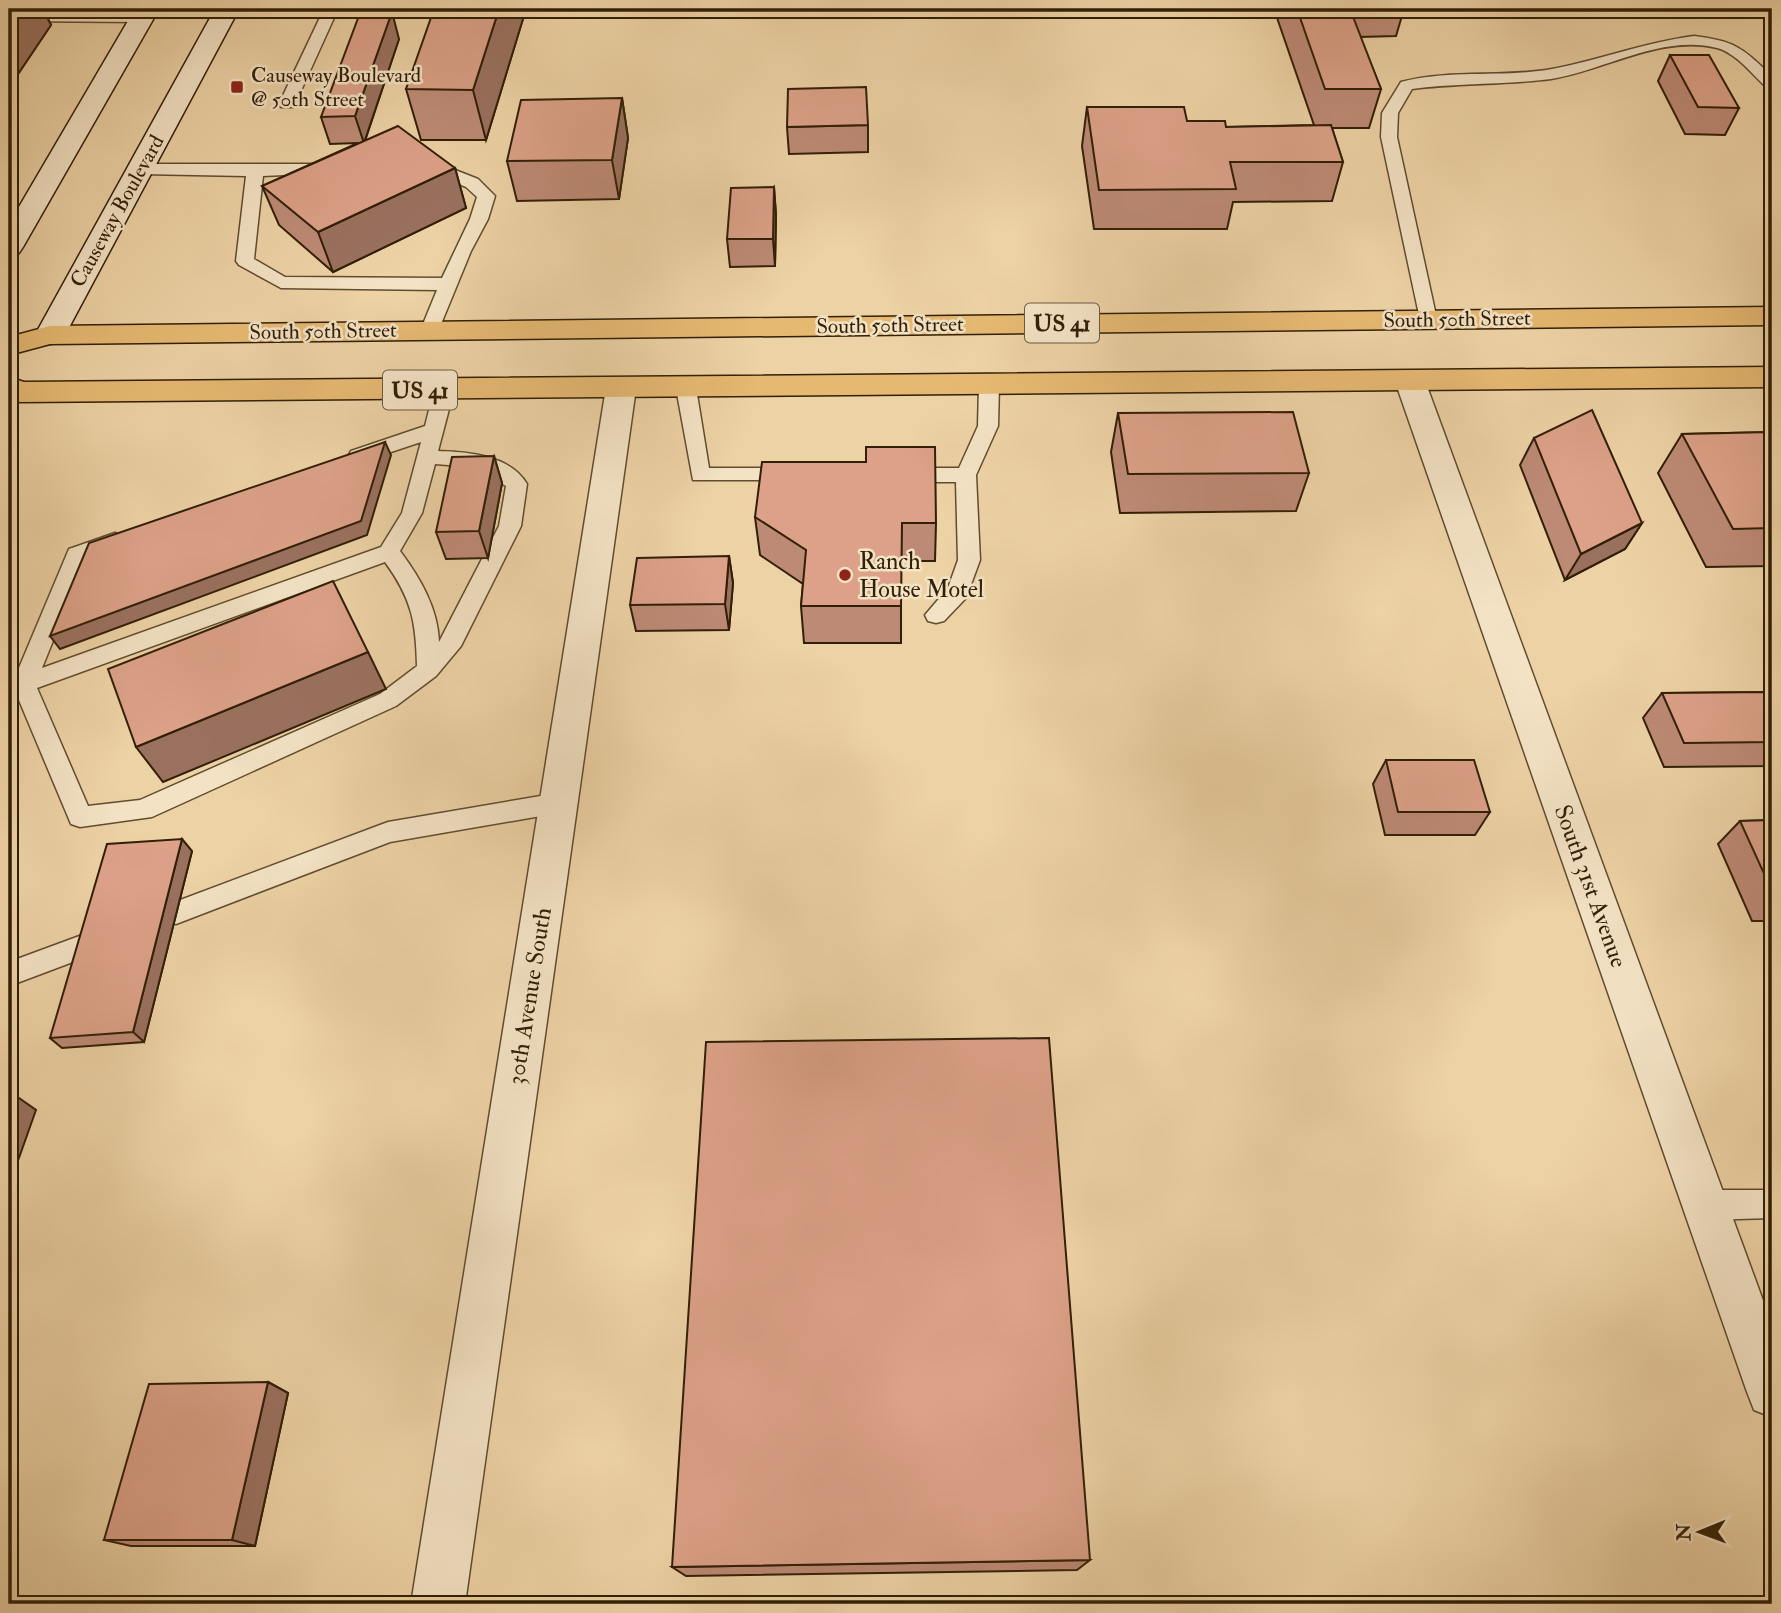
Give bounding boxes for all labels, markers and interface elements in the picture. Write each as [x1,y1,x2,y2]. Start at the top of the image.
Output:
place label: Causeway Boulevard @ 50th Street [251,62,422,113]
marker: Causeway Boulevard @ 50th Street [229,79,245,95]
street label: Causeway Boulevard [64,130,171,292]
road number: US 41 [1025,304,1099,342]
street label: South 50th Street [1383,305,1531,334]
street label: South 50th Street [816,311,964,340]
street label: South 50th Street [249,317,397,346]
road number: US 41 [383,370,457,410]
place label: Ranch House Motel [859,546,984,605]
marker: Ranch House Motel [837,567,853,583]
street label: South 31st Avenue [1547,801,1634,972]
street label: 30th Avenue South [500,905,559,1087]
north arrow [1666,1498,1736,1568]
text: N [1672,1523,1696,1542]

